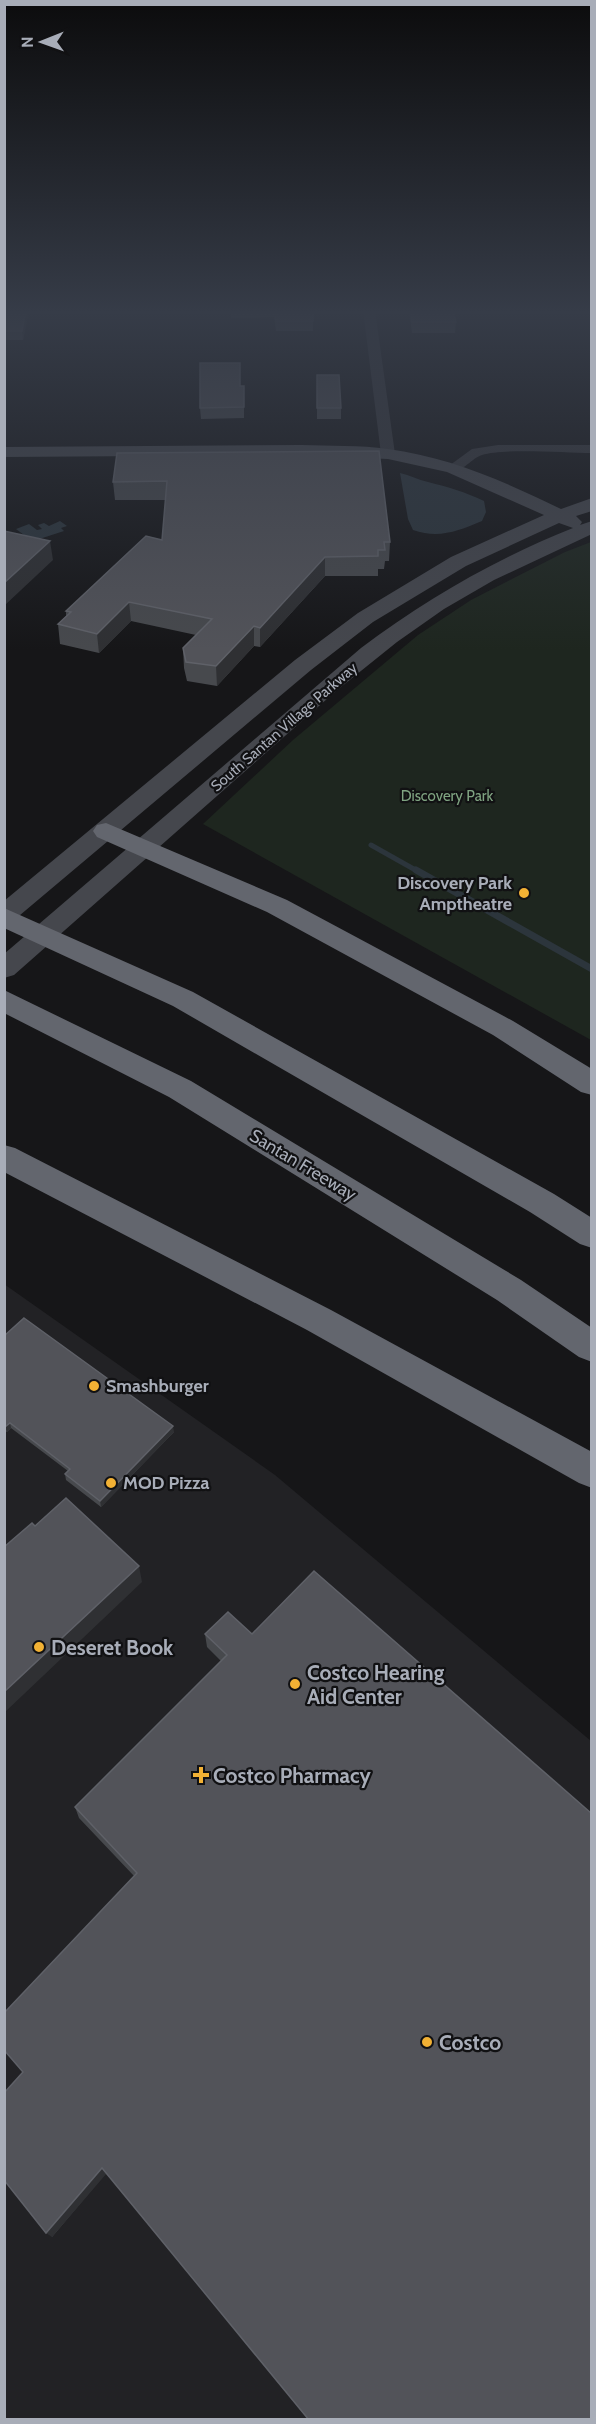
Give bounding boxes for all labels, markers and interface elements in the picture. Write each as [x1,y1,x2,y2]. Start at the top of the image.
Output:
north arrow [12,12,72,72]
text: N [18,36,37,48]
street label: South Santan Village Parkway [207,658,361,795]
park label: Discovery Park [401,787,494,805]
place label: Discovery Park Amptheatre [397,872,512,915]
marker: Discovery Park Amptheatre [517,886,531,900]
street label: Santan Freeway [246,1124,360,1206]
place label: Smashburger [106,1375,209,1397]
marker: Smashburger [87,1379,101,1393]
place label: MOD Pizza [123,1472,210,1494]
marker: MOD Pizza [104,1476,118,1490]
place label: Deseret Book [51,1635,174,1660]
marker: Deseret Book [32,1640,46,1654]
place label: Costco Hearing Aid Center [307,1660,445,1709]
marker: Costco Hearing Aid Center [288,1677,302,1691]
place label: Costco Pharmacy [213,1763,371,1788]
marker: Costco Pharmacy [194,1768,208,1782]
place label: Costco [439,2030,501,2055]
marker: Costco [420,2035,434,2049]

